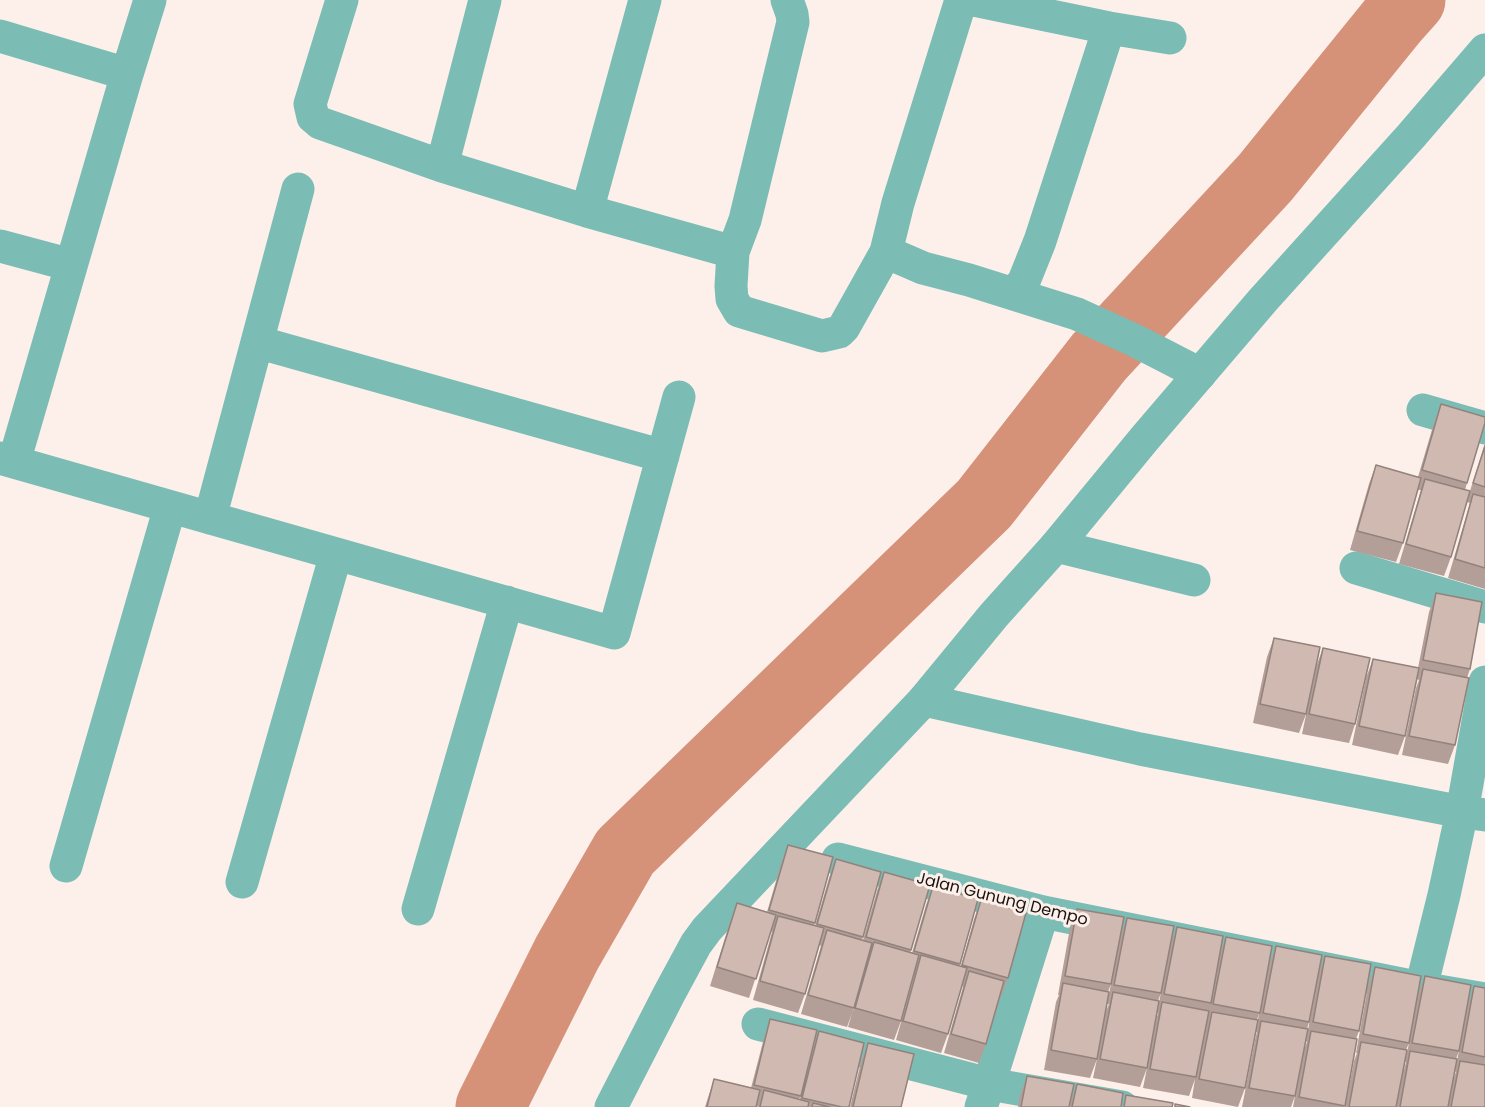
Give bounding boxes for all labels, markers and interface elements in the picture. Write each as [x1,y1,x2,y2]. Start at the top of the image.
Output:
street label: Jalan Gunung Dempo [914,869,1090,931]

